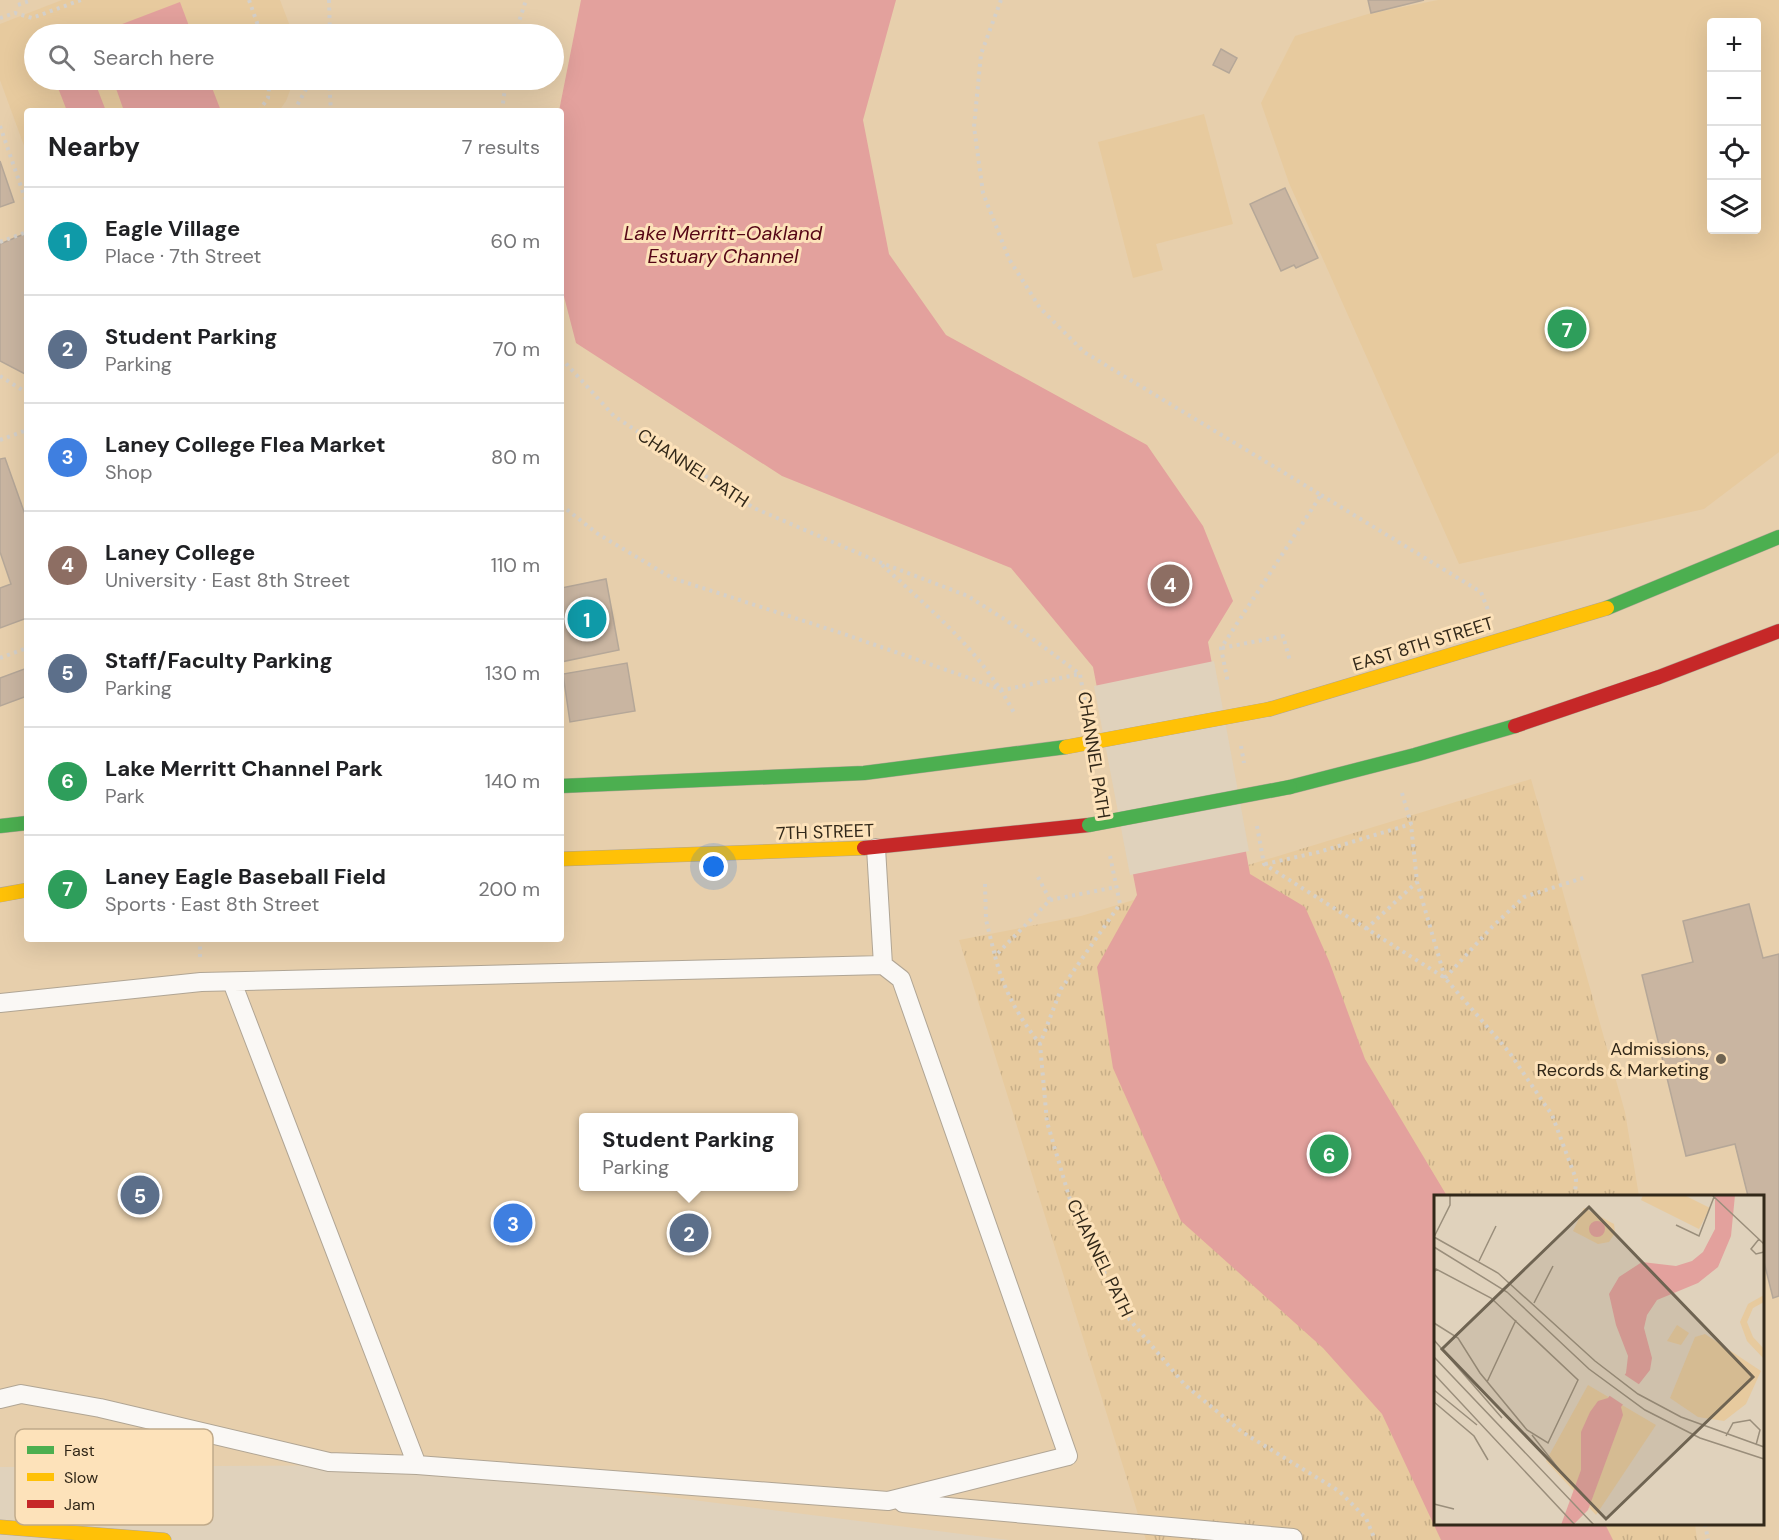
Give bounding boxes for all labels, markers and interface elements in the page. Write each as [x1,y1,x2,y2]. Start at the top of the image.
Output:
map controls [1707,18,1761,234]
button: + [1707,18,1761,72]
search box [24,24,564,90]
icon: search [45,41,78,74]
text: Search here [93,43,214,72]
button: − [1707,72,1761,126]
button: locate [1707,126,1761,180]
text: Nearby [48,130,140,164]
text: 7 results [462,134,540,160]
button: layers [1707,180,1761,234]
text: Eagle Village [105,214,240,243]
water label: Lake Merritt-Oakland Estuary Channel [624,220,823,269]
text: 1 [64,228,71,254]
text: 60 m [491,228,540,254]
text: Place · 7th Street [105,243,261,269]
pin: 7 [1548,306,1586,352]
text: Student Parking [105,322,277,351]
text: 2 [62,336,73,362]
text: 70 m [493,336,540,362]
text: Parking [105,351,172,377]
street label: CHANNEL PATH [633,423,753,513]
text: Laney College Flea Market [105,430,386,459]
text: 3 [61,444,74,470]
text: 80 m [491,444,540,470]
text: Shop [105,459,152,485]
text: Laney College [105,538,255,567]
text: 4 [61,552,74,578]
text: 110 m [491,552,540,578]
pin: 4 [1150,562,1190,606]
text: University · East 8th Street [105,567,350,593]
pin: 1 [568,596,606,642]
street label: EAST 8TH STREET [1350,611,1496,677]
text: Staff/Faculty Parking [105,646,333,675]
text: 5 [61,660,74,686]
text: 130 m [485,660,540,686]
text: Parking [105,675,172,701]
street label: CHANNEL PATH [1072,690,1116,820]
text: Lake Merritt Channel Park [105,754,383,783]
text: 6 [61,768,74,794]
text: 140 m [485,768,540,794]
text: Park [105,783,145,809]
street label: 7TH STREET [776,818,874,846]
your location [699,852,728,881]
text: Laney Eagle Baseball Field [105,862,386,891]
text: 7 [62,876,73,902]
text: 200 m [478,876,540,902]
text: Sports · East 8th Street [105,891,319,917]
place label: Admissions, Records & Marketing [1537,1037,1709,1082]
marker: Admissions, Records & Marketing [1714,1052,1728,1066]
popup [579,1113,798,1191]
text: Student Parking [602,1125,775,1154]
pin: 6 [1310,1132,1348,1176]
text: Parking [602,1154,669,1180]
pin: 5 [120,1172,160,1218]
street label: CHANNEL PATH [1061,1195,1139,1321]
inset map [1434,1195,1764,1525]
pin: 3 [494,1200,532,1246]
pin: 2 [670,1210,708,1256]
legend [15,1429,213,1525]
text: Fast [64,1440,95,1461]
text: Slow [64,1467,98,1488]
text: Jam [64,1494,95,1515]

